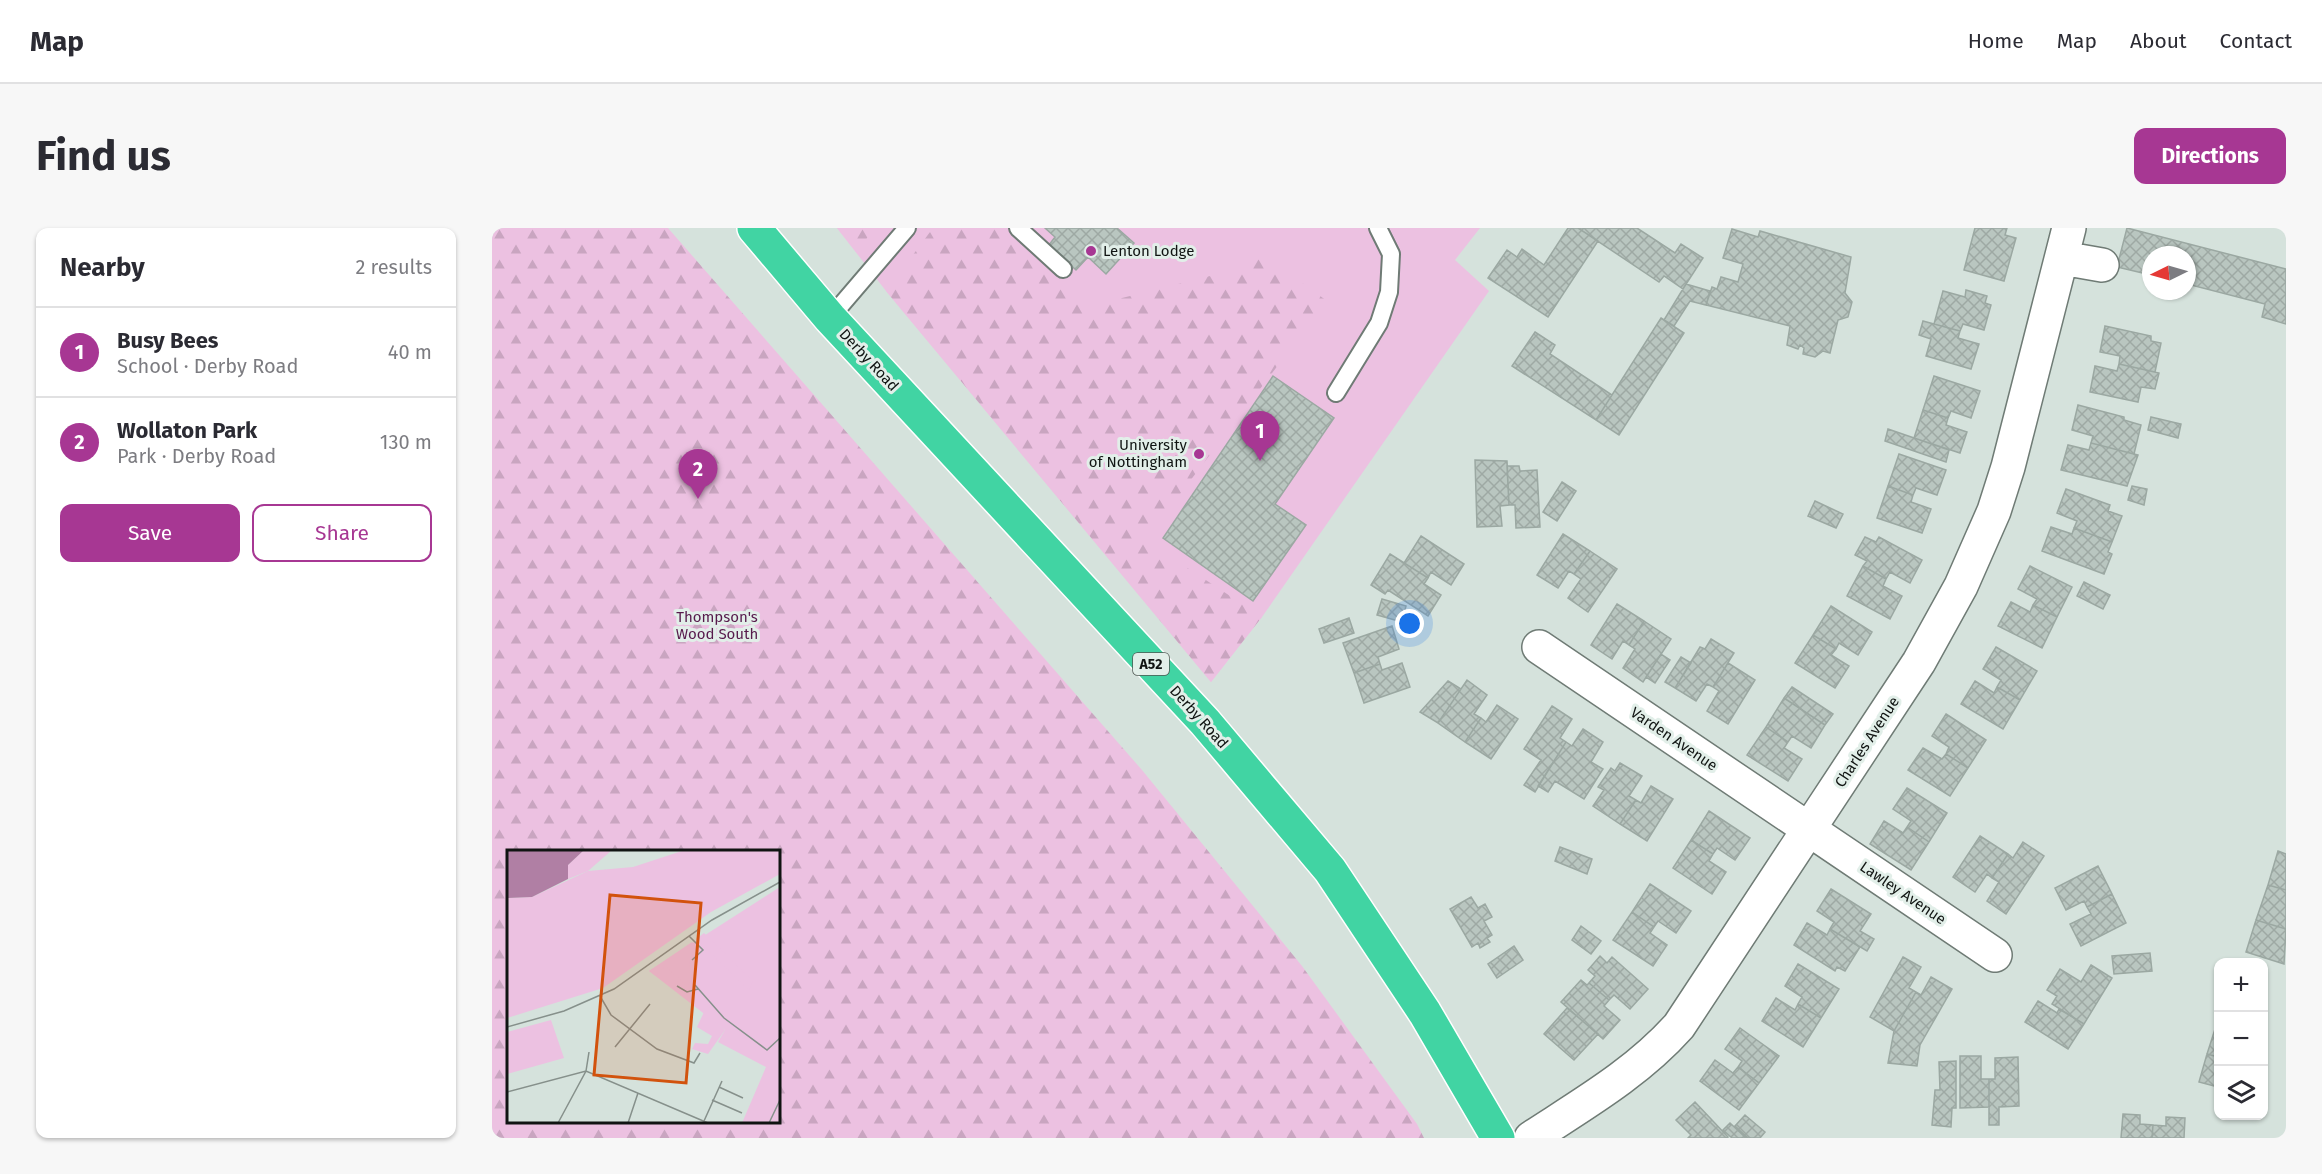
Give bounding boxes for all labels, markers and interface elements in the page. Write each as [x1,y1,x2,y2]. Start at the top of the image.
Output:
text: Map [30,25,84,58]
text: Home [1968,28,2024,54]
text: Map [2057,28,2097,54]
text: About [2130,28,2187,54]
text: Contact [2220,28,2292,54]
button: Directions [2134,128,2286,184]
text: Find us [36,131,171,181]
place label: Lenton Lodge [1103,242,1194,260]
marker: Lenton Lodge [1084,244,1098,258]
north arrow [2142,246,2196,300]
text: Nearby [60,252,145,283]
text: 2 results [355,255,432,279]
street label: Derby Road [836,325,902,395]
text: Busy Bees [117,327,218,354]
text: 1 [75,340,84,364]
text: 40 m [388,340,432,364]
text: School · Derby Road [117,354,298,378]
pin: 1 [1240,412,1280,461]
text: Wollaton Park [117,417,257,444]
text: 2 [74,430,85,454]
text: 130 m [380,430,432,454]
place label: University of Nottingham [1089,436,1188,471]
text: Park · Derby Road [117,444,276,468]
marker: University of Nottingham [1192,447,1206,461]
pin: 2 [678,450,718,499]
button: Save [60,504,240,562]
button: Share [252,504,432,562]
park label: Thompson's Wood South [676,608,758,643]
your location [1395,609,1424,638]
road number: A52 [1133,653,1169,675]
street label: Derby Road [1166,682,1232,752]
street label: Charles Avenue [1831,693,1903,791]
street label: Varden Avenue [1627,703,1721,775]
inset map [507,850,780,1123]
street label: Lawley Avenue [1857,858,1949,928]
map controls [2214,958,2268,1120]
button: + [2214,958,2268,1012]
button: − [2214,1012,2268,1066]
button: layers [2214,1066,2268,1120]

